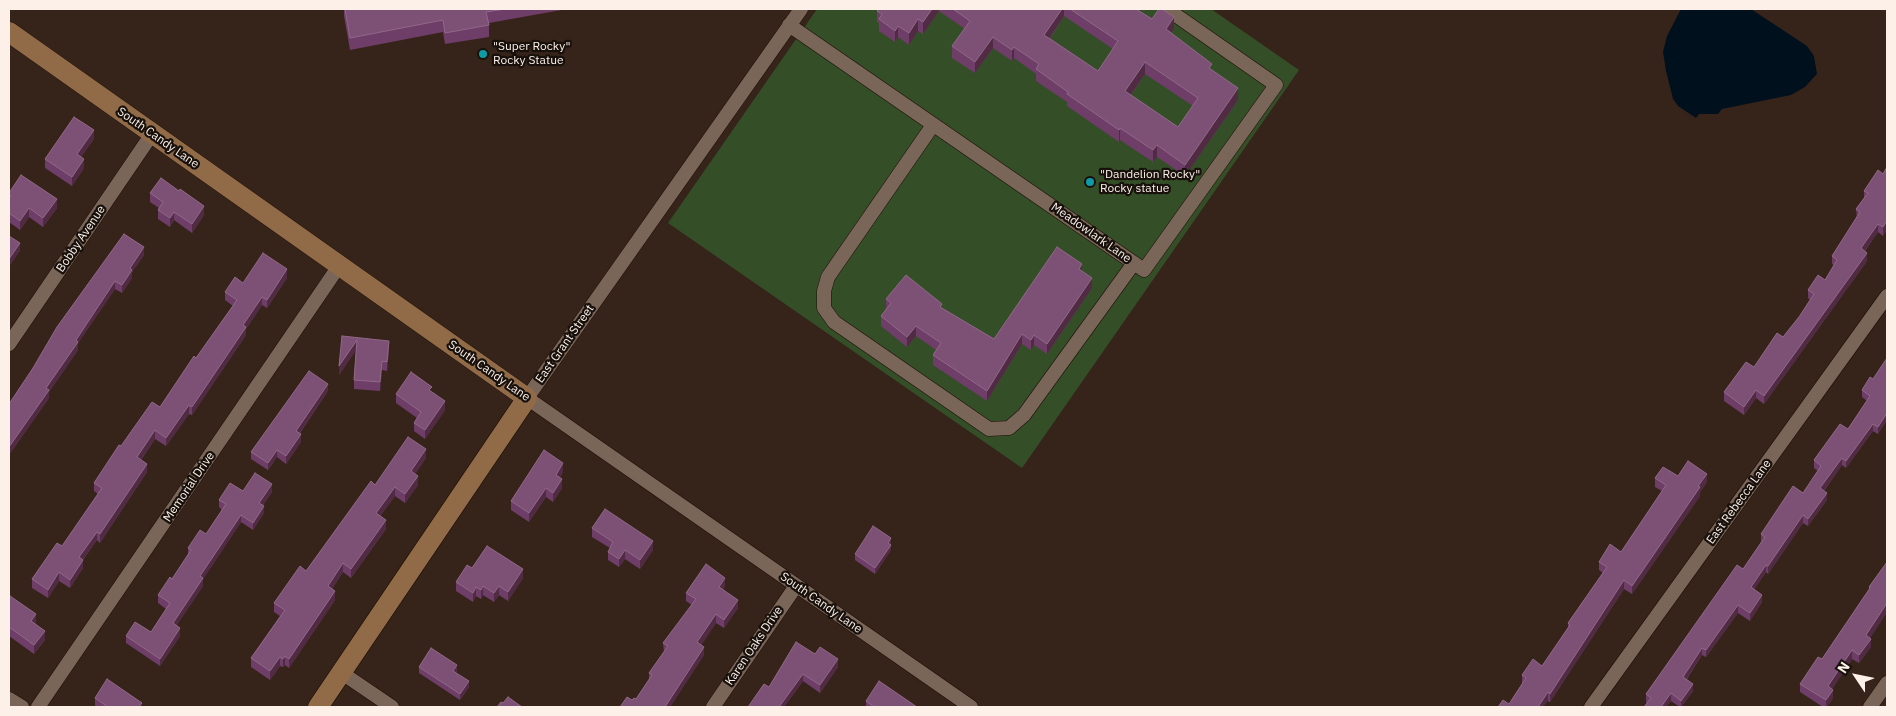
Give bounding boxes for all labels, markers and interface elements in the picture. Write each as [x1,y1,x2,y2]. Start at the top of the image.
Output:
place label: "Super Rocky" Rocky Statue [493,40,570,68]
marker: "Super Rocky" Rocky Statue [477,48,489,60]
street label: South Candy Lane [114,104,202,172]
place label: "Dandelion Rocky" Rocky statue [1100,168,1200,196]
marker: "Dandelion Rocky" Rocky statue [1084,176,1096,188]
street label: Meadowlark Lane [1048,200,1134,266]
street label: Bobby Avenue [53,203,109,275]
street label: East Grant Street [533,302,597,386]
street label: South Candy Lane [445,337,533,405]
street label: Memorial Drive [160,449,218,525]
street label: East Rebecca Lane [1704,457,1774,547]
street label: South Candy Lane [777,569,865,637]
street label: Karen Oaks Drive [722,604,786,688]
north arrow [1831,651,1881,701]
text: N [1833,658,1854,677]

